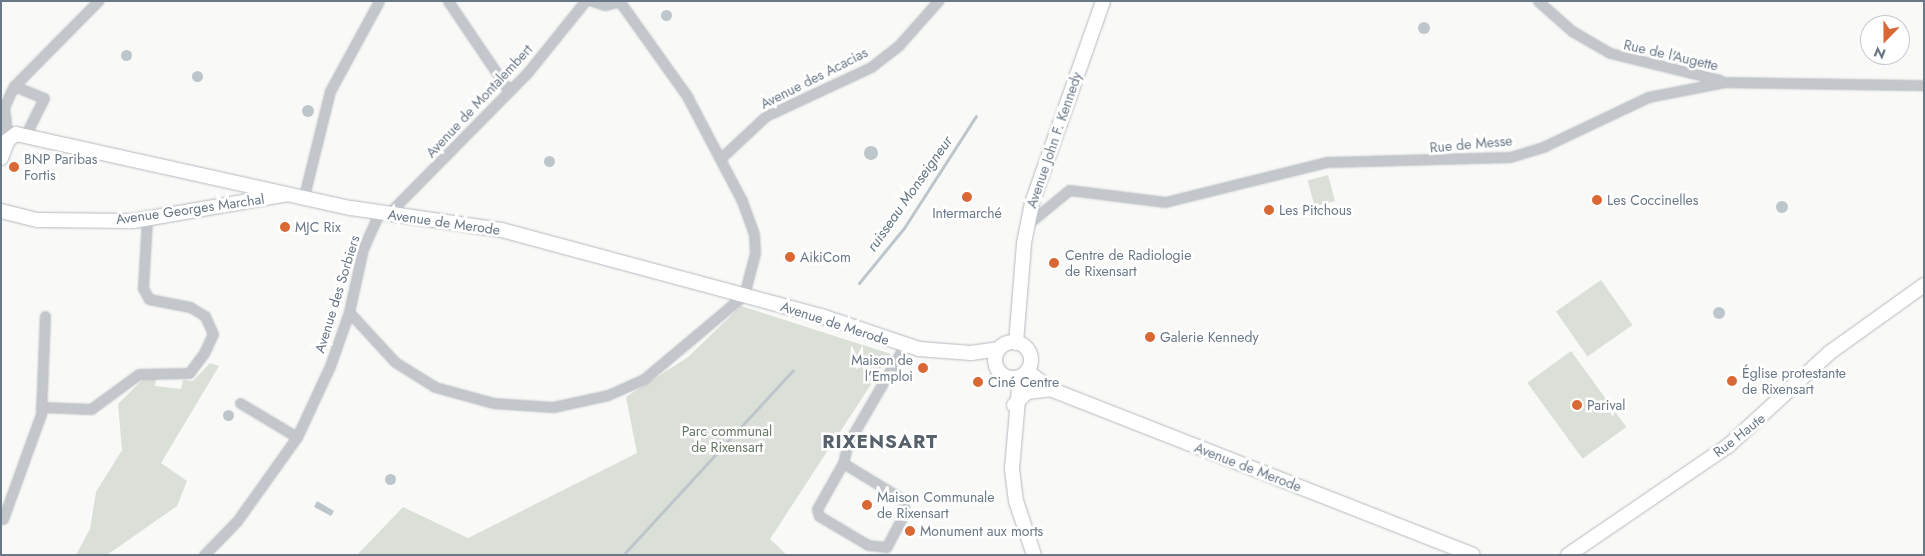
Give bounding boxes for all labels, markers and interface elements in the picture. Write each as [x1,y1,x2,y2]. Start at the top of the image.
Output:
north arrow [1860,15,1910,65]
street label: Rue de l'Augette [1622,36,1720,74]
street label: Avenue de Montalembert [422,41,536,161]
text: N [1871,42,1889,64]
street label: Avenue des Acacias [758,44,870,112]
street label: Avenue John F. Kennedy [1023,70,1085,210]
street label: Rue de Messe [1429,132,1513,156]
water label: ruisseau Monseigneur [863,133,957,255]
place label: BNP Paribas Fortis [24,151,97,184]
marker: BNP Paribas Fortis [8,161,20,173]
street label: Avenue Georges Marchal [115,190,265,228]
marker: Intermarché [961,191,973,203]
place label: Les Coccinelles [1607,192,1698,208]
marker: Les Coccinelles [1591,194,1603,206]
place label: Les Pitchous [1279,202,1352,218]
marker: Les Pitchous [1263,204,1275,216]
place label: Intermarché [932,205,1002,221]
street label: Avenue de Merode [387,206,501,238]
place label: MJC Rix [295,219,341,235]
marker: MJC Rix [279,221,291,233]
street label: Avenue des Sorbiers [311,233,363,355]
place label: Centre de Radiologie de Rixensart [1065,247,1191,280]
place label: AikiCom [800,249,851,265]
marker: AikiCom [784,251,796,263]
marker: Centre de Radiologie de Rixensart [1047,256,1061,270]
street label: Avenue de Merode [779,298,891,348]
place label: Galerie Kennedy [1160,329,1259,345]
marker: Galerie Kennedy [1144,331,1156,343]
place label: Maison de l'Emploi [851,352,913,384]
marker: Maison de l'Emploi [917,362,929,374]
place label: Église protestante de Rixensart [1742,365,1846,398]
place label: Ciné Centre [988,374,1059,390]
marker: Église protestante de Rixensart [1726,375,1738,387]
marker: Ciné Centre [972,376,984,388]
place label: Parival [1587,397,1626,413]
marker: Parival [1571,399,1583,411]
street label: Rue Haute [1710,410,1768,460]
park label: Parc communal de Rixensart [682,423,772,456]
district label: RIXENSART [821,431,939,453]
street label: Avenue de Merode [1192,439,1304,495]
place label: Maison Communale de Rixensart [877,489,994,522]
marker: Maison Communale de Rixensart [861,499,873,511]
place label: Monument aux morts [920,523,1043,539]
marker: Monument aux morts [904,525,916,537]

